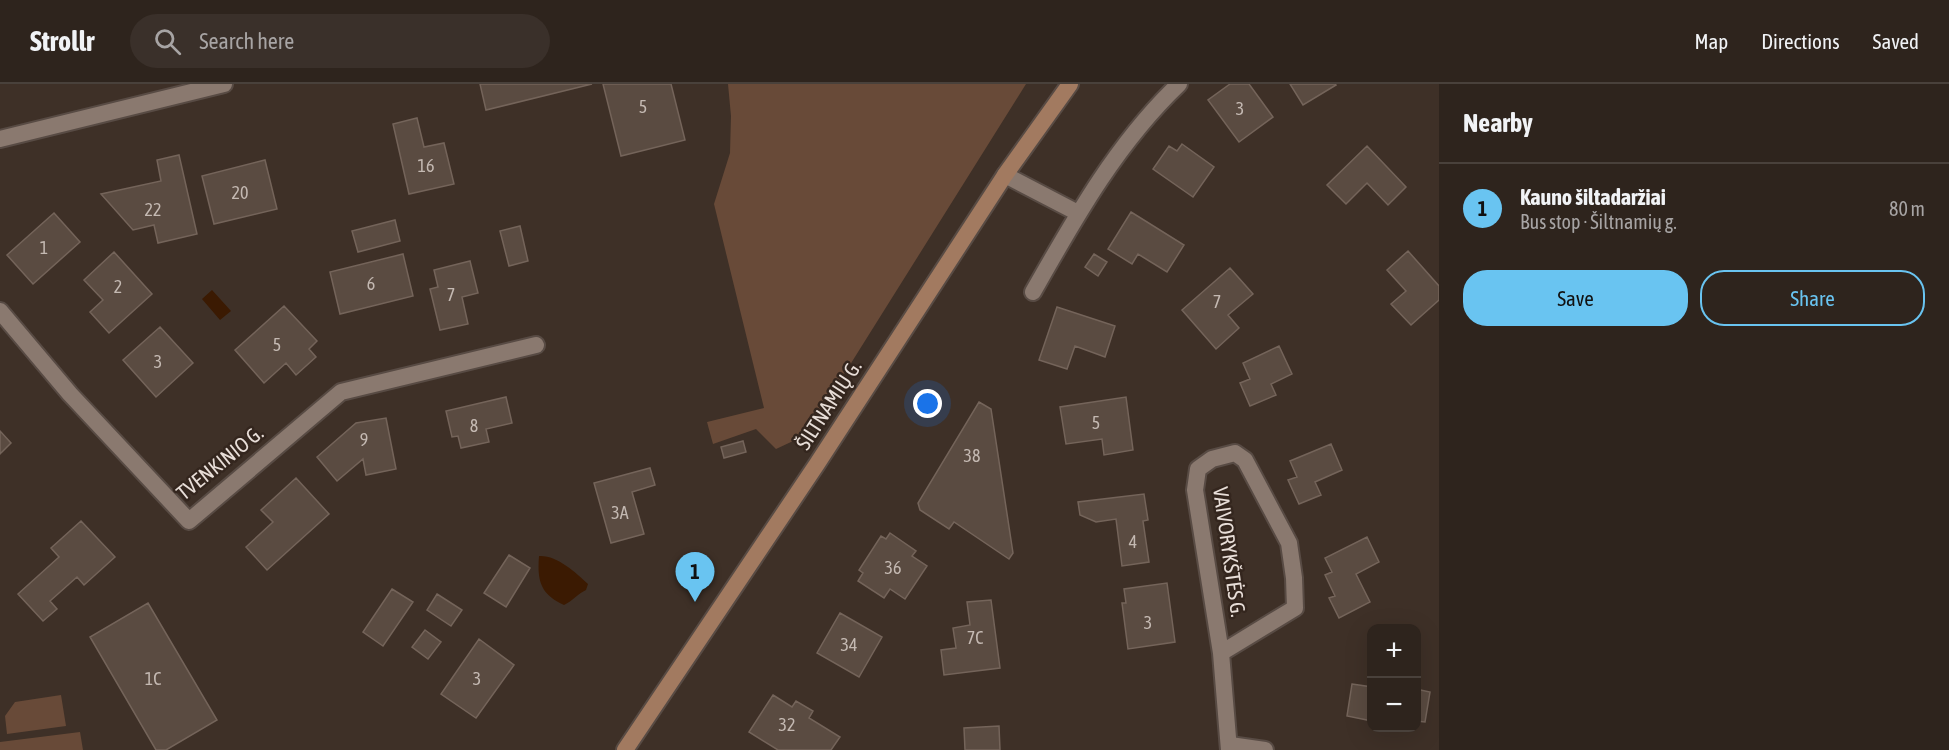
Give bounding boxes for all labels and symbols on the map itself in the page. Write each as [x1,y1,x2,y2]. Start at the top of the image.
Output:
house number: 5 [639,96,647,117]
house number: 3 [1236,98,1244,119]
house number: 16 [418,155,434,176]
house number: 20 [232,182,248,203]
house number: 22 [145,199,161,220]
house number: 1 [40,237,48,258]
house number: 6 [367,273,375,294]
house number: 2 [114,276,122,297]
house number: 7 [447,284,455,305]
house number: 7 [1213,291,1221,312]
house number: 5 [273,334,281,355]
house number: 3 [154,351,162,372]
street label: ŠILTNAMIŲ G. [790,355,866,454]
your location [913,389,942,418]
house number: 5 [1092,412,1100,433]
house number: 8 [470,415,478,436]
street label: TVENKINIO G. [171,420,267,504]
house number: 9 [360,429,368,450]
house number: 38 [964,445,980,466]
street label: VAIVORYKŠTĖS G. [1209,485,1251,619]
house number: 3A [611,502,629,523]
house number: 4 [1129,531,1137,552]
pin: 1 [676,552,714,602]
house number: 36 [885,557,901,578]
house number: 3 [1144,612,1152,633]
house number: 7C [967,627,983,648]
house number: 34 [841,634,857,655]
house number: 1C [145,668,161,689]
house number: 3 [473,668,481,689]
house number: 32 [779,714,795,735]

